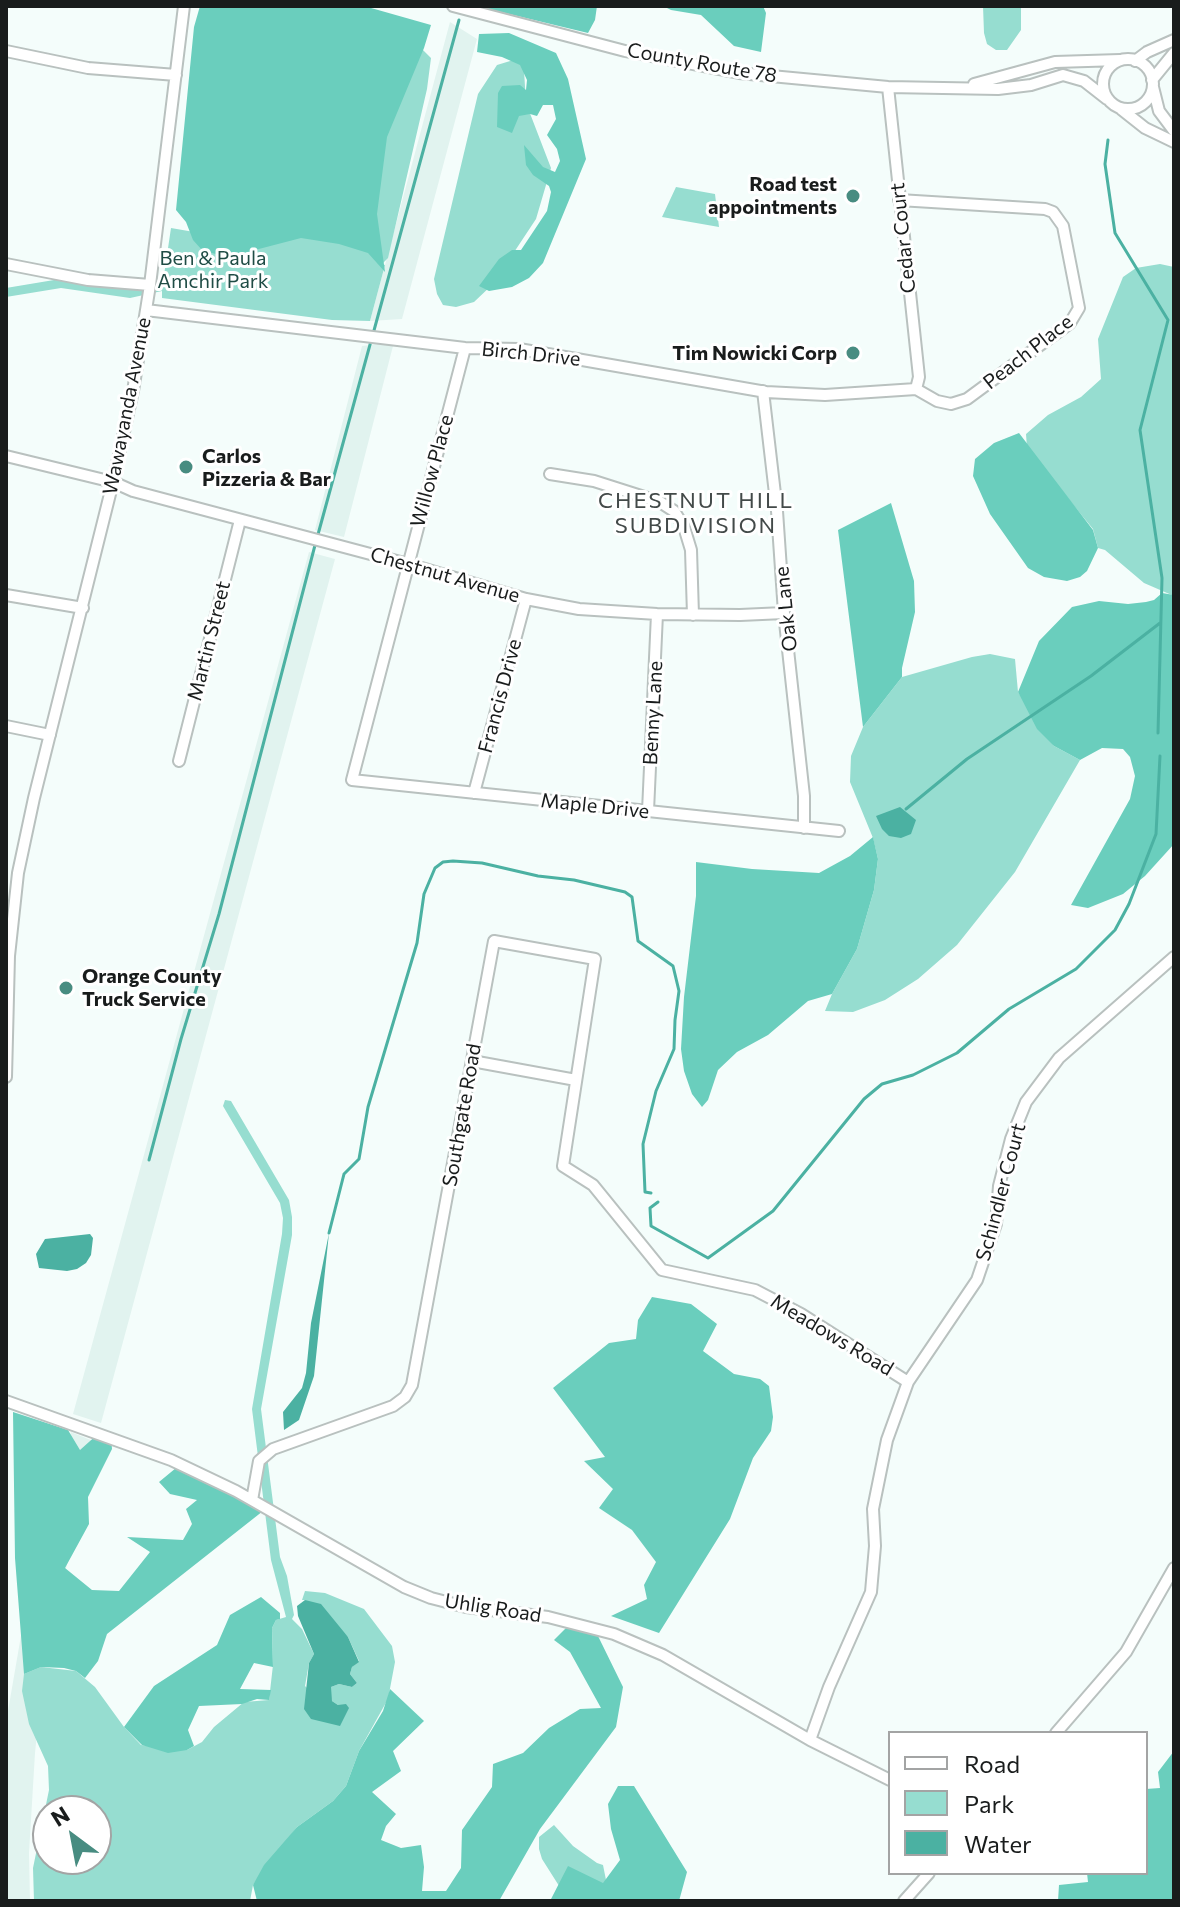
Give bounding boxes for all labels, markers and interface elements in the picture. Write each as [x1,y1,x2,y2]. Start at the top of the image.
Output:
street label: County Route 78 [625,38,779,88]
place label: Road test appointments [708,172,837,219]
street label: Cedar Court [885,182,921,294]
marker: Road test appointments [844,187,862,205]
park label: Ben & Paula Amchir Park [157,246,269,293]
street label: Peach Place [978,310,1078,394]
street label: Wawayanda Avenue [98,315,156,497]
street label: Birch Drive [480,337,582,371]
place label: Tim Nowicki Corp [672,341,837,365]
marker: Tim Nowicki Corp [844,344,862,362]
street label: Willow Place [405,412,459,530]
place label: Carlos Pizzeria & Bar [202,444,331,491]
marker: Carlos Pizzeria & Bar [177,458,195,476]
district label: CHESTNUT HILL SUBDIVISION [598,488,794,540]
street label: Chestnut Avenue [368,542,522,608]
street label: Oak Lane [770,565,802,653]
street label: Martin Street [183,579,235,703]
street label: Francis Drive [473,636,527,756]
street label: Benny Lane [638,660,668,766]
street label: Maple Drive [540,788,650,824]
place label: Orange County Truck Service [82,964,222,1011]
marker: Orange County Truck Service [57,979,75,997]
street label: Southgate Road [438,1042,486,1188]
street label: Schindler Court [971,1120,1031,1264]
street label: Meadows Road [766,1289,898,1381]
street label: Uhlig Road [443,1589,543,1627]
legend [888,1731,1148,1875]
text: Road [964,1749,1020,1778]
text: Park [964,1789,1014,1818]
north arrow [32,1795,112,1875]
text: N [46,1800,74,1832]
text: Water [964,1829,1032,1858]

